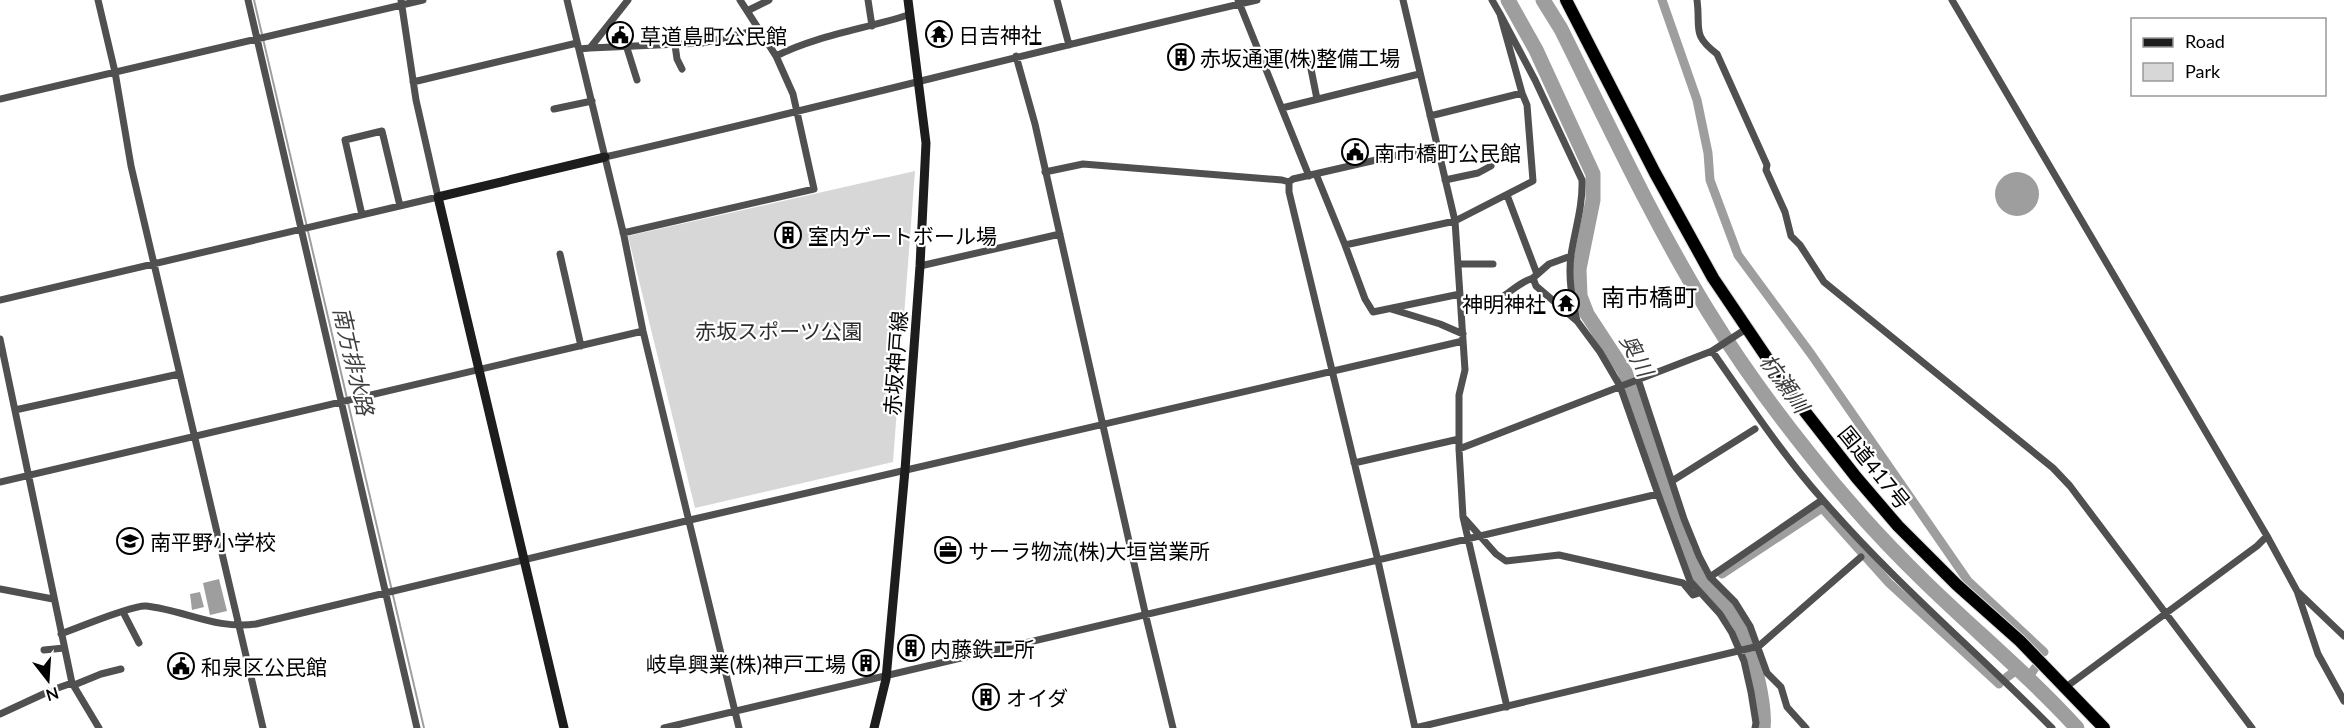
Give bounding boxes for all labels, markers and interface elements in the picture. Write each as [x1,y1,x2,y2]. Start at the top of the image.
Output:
legend [2131,18,2326,96]
temple icon: 日吉神社 [924,19,954,49]
public building icon: 草道島町公民館 [605,20,635,50]
place label: 日吉神社 [958,22,1042,47]
place label: 草道島町公民館 [640,23,787,48]
text: Road [2185,30,2225,52]
building icon: 赤坂通運(株)整備工場 [1166,42,1196,72]
place label: 赤坂通運(株)整備工場 [1200,45,1400,70]
text: Park [2185,60,2221,82]
public building icon: 南市橋町公民館 [1340,137,1370,167]
place label: 南市橋町公民館 [1374,140,1521,165]
building icon: 室内ゲートボール場 [773,220,803,250]
place label: 室内ゲートボール場 [808,223,997,248]
district label: 南市橋町 [1601,282,1697,311]
temple icon: 神明神社 [1551,288,1581,318]
place label: 神明神社 [1462,291,1546,316]
water label: 南方排水路 [328,304,380,420]
street label: 赤坂神戸線 [879,310,911,416]
park label: 赤坂スポーツ公園 [695,318,863,343]
water label: 奥川 [1615,329,1660,383]
water label: 杭瀬川 [1755,348,1816,419]
street label: 国道417号 [1834,420,1916,514]
school or university icon: 南平野小学校 [115,526,145,556]
place label: 南平野小学校 [150,529,276,554]
office icon: サーラ物流(株)大垣営業所 [933,535,963,565]
place label: サーラ物流(株)大垣営業所 [968,538,1210,563]
building icon: 内藤鉄工所 [896,633,926,663]
place label: 内藤鉄工所 [930,636,1035,661]
building icon: 岐阜興業(株)神戸工場 [851,648,881,678]
north arrow [18,650,78,710]
public building icon: 和泉区公民館 [166,651,196,681]
place label: 岐阜興業(株)神戸工場 [646,651,846,676]
place label: 和泉区公民館 [201,654,327,679]
building icon: オイダ [971,682,1001,712]
text: N [44,684,61,706]
place label: オイダ [1006,685,1068,710]

